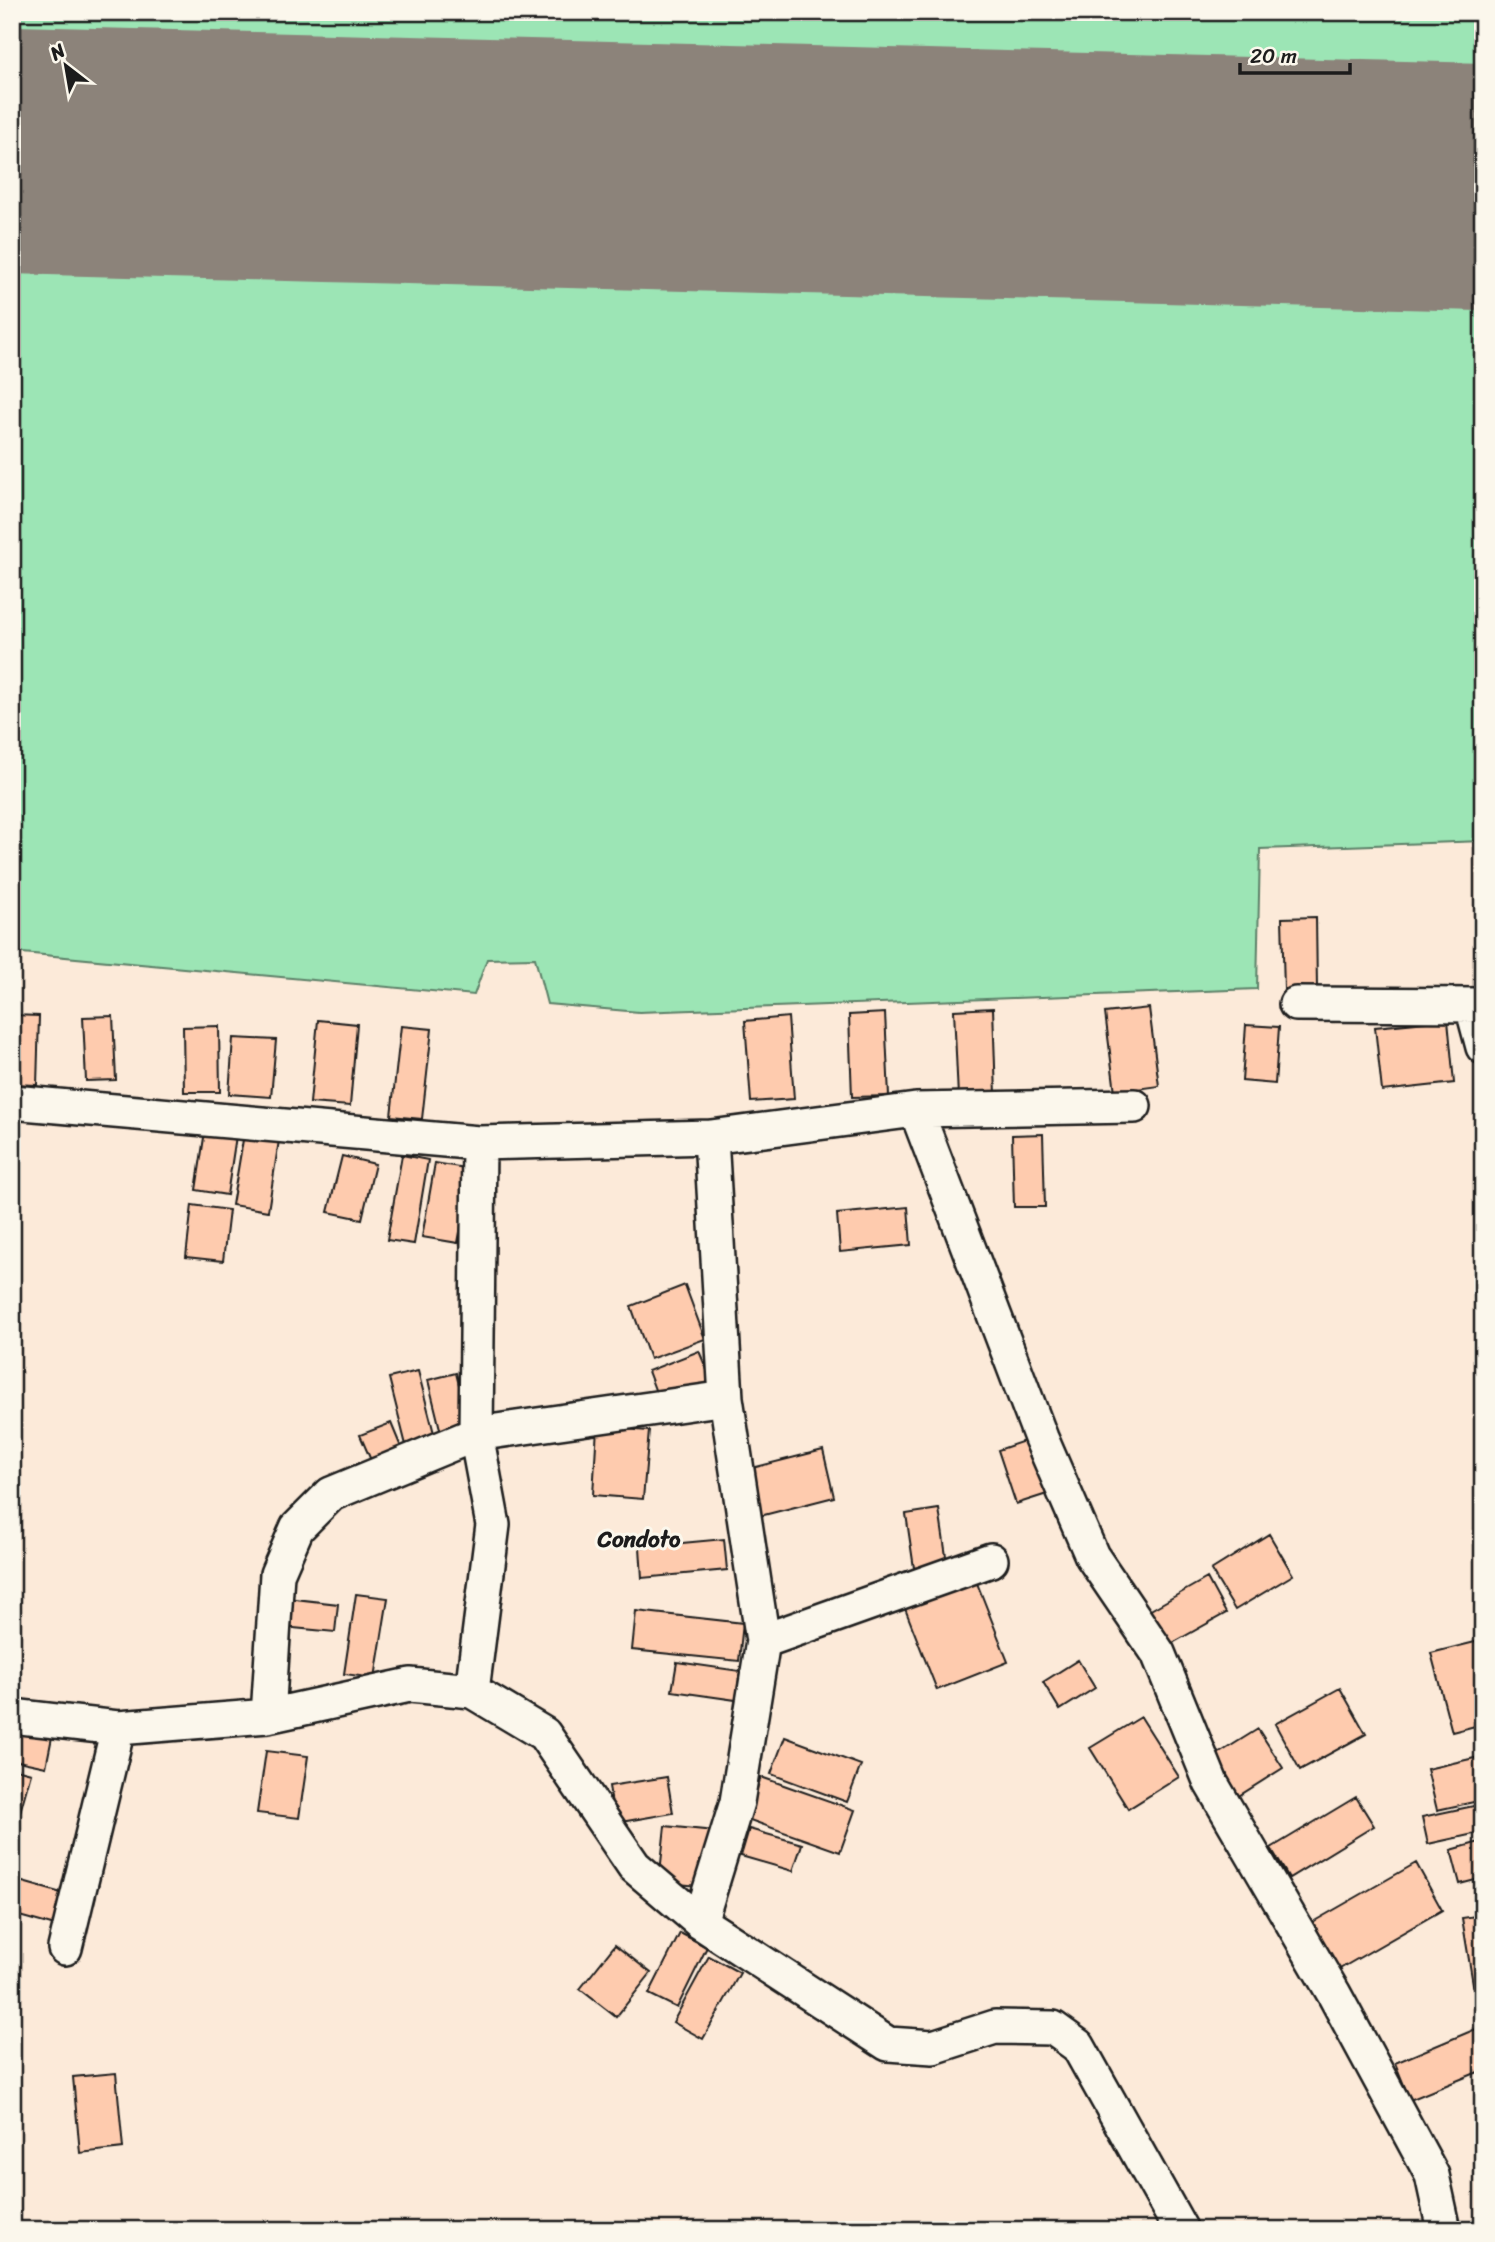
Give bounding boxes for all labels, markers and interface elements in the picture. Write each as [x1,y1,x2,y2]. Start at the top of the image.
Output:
north arrow [32,32,102,102]
scale bar [1240,32,1350,76]
text: N [43,34,72,70]
text: 20 m [1250,37,1297,75]
district label: Condoto [597,1519,681,1560]

